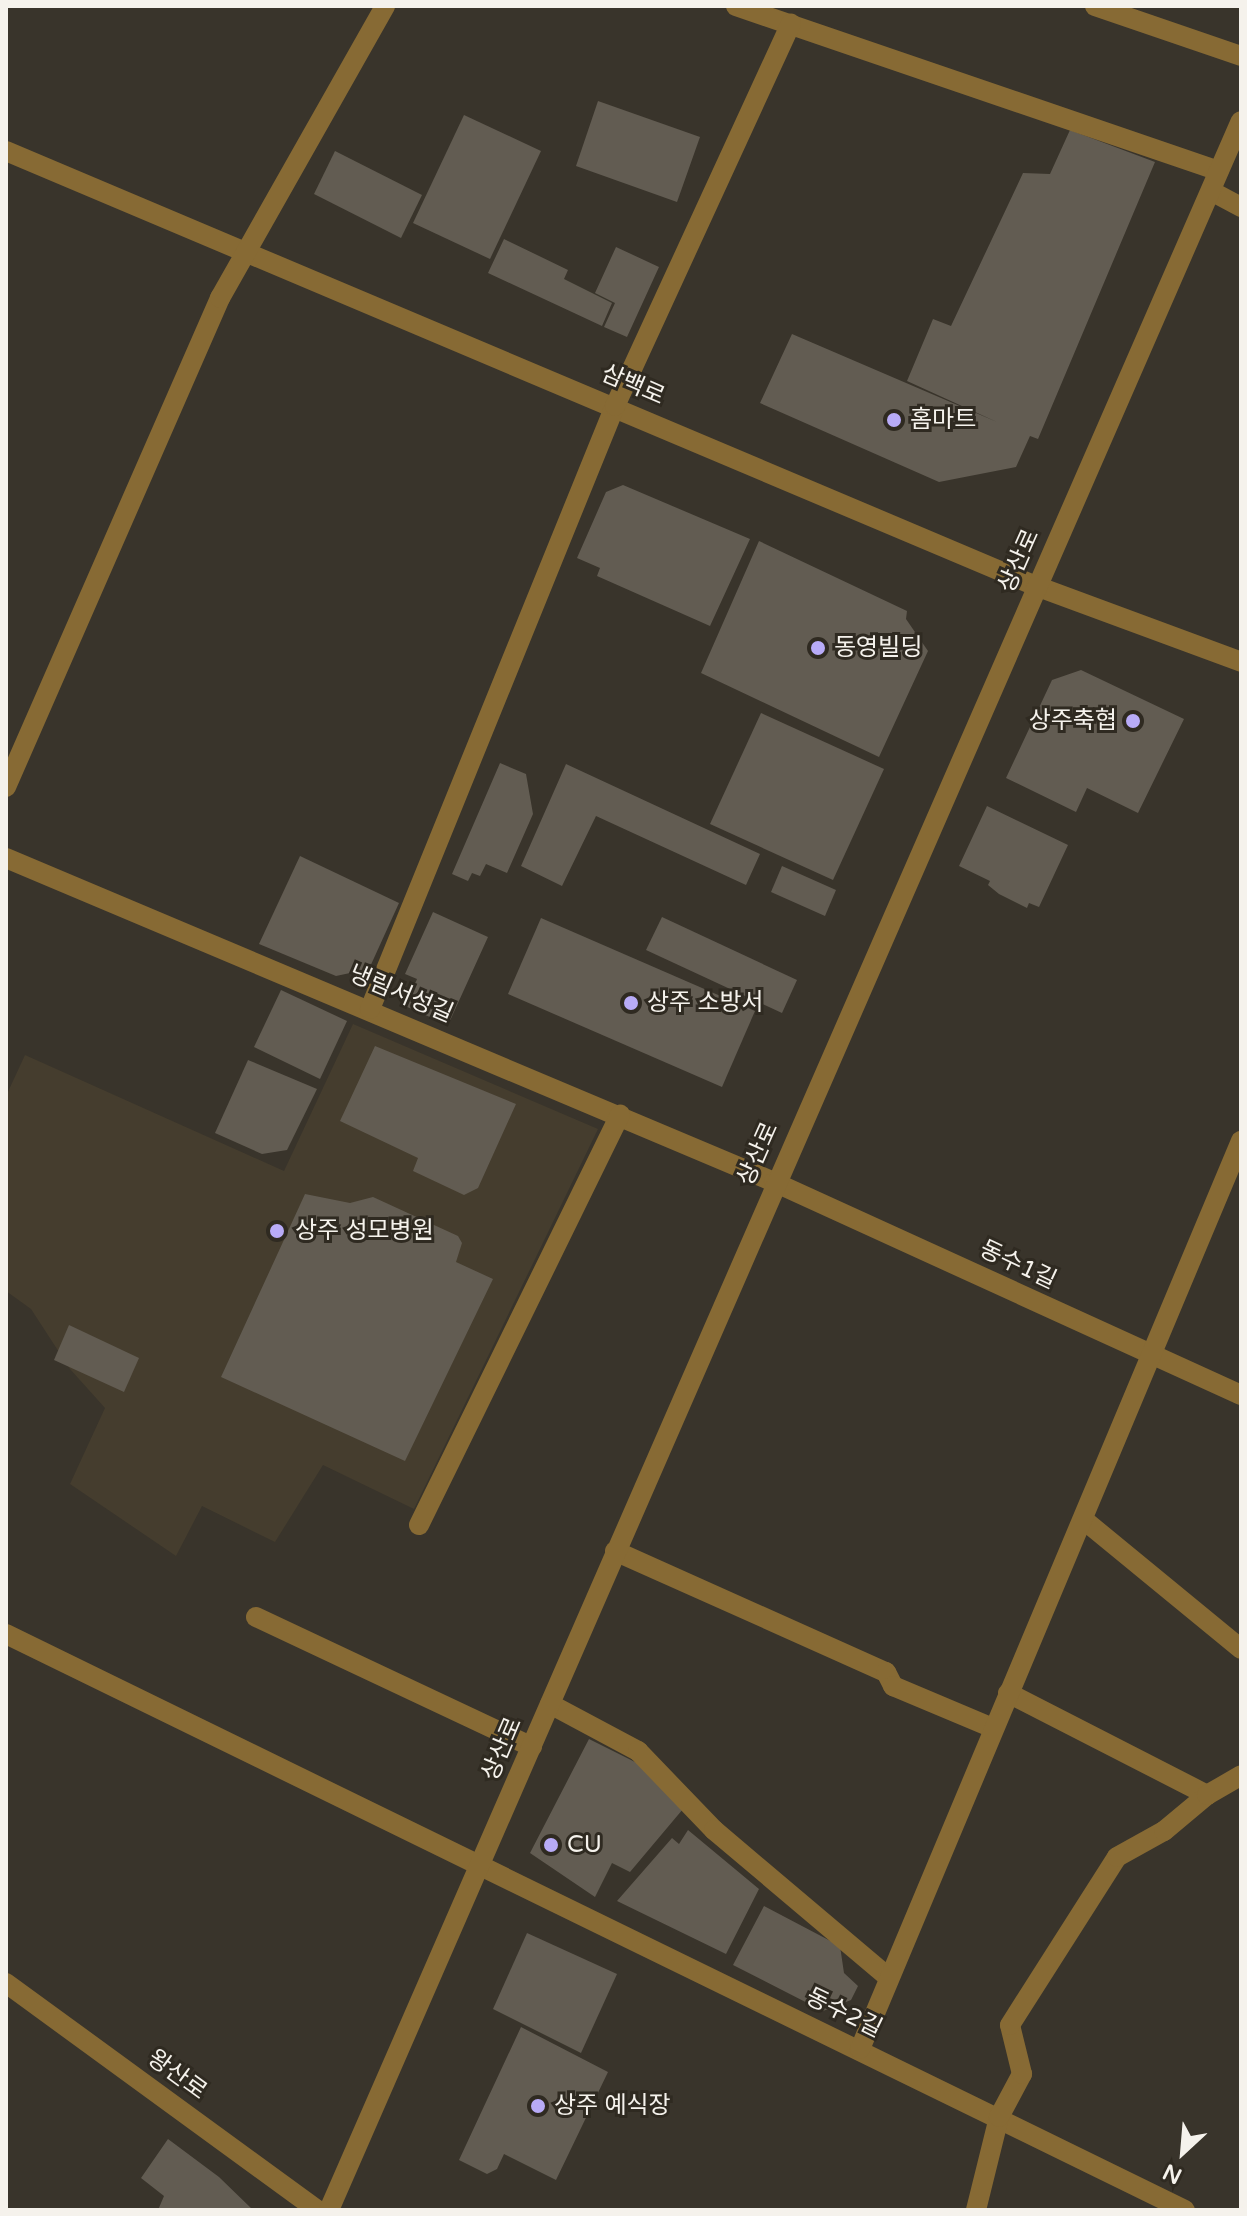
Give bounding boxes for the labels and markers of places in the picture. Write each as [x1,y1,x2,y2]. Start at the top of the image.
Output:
place label: 홈마트 [910,406,976,434]
marker: 홈마트 [885,411,903,429]
place label: 동영빌딩 [834,634,922,662]
marker: 동영빌딩 [809,639,827,657]
place label: 상주축협 [1029,707,1117,735]
marker: 상주축협 [1124,712,1142,730]
place label: 상주 소방서 [647,989,764,1017]
marker: 상주 소방서 [622,994,640,1012]
place label: 상주 성모병원 [295,1217,434,1245]
marker: 상주 성모병원 [266,1220,288,1242]
place label: CU [567,1831,602,1859]
marker: CU [542,1836,560,1854]
place label: 상주 예식장 [554,2092,671,2120]
marker: 상주 예식장 [529,2097,547,2115]

